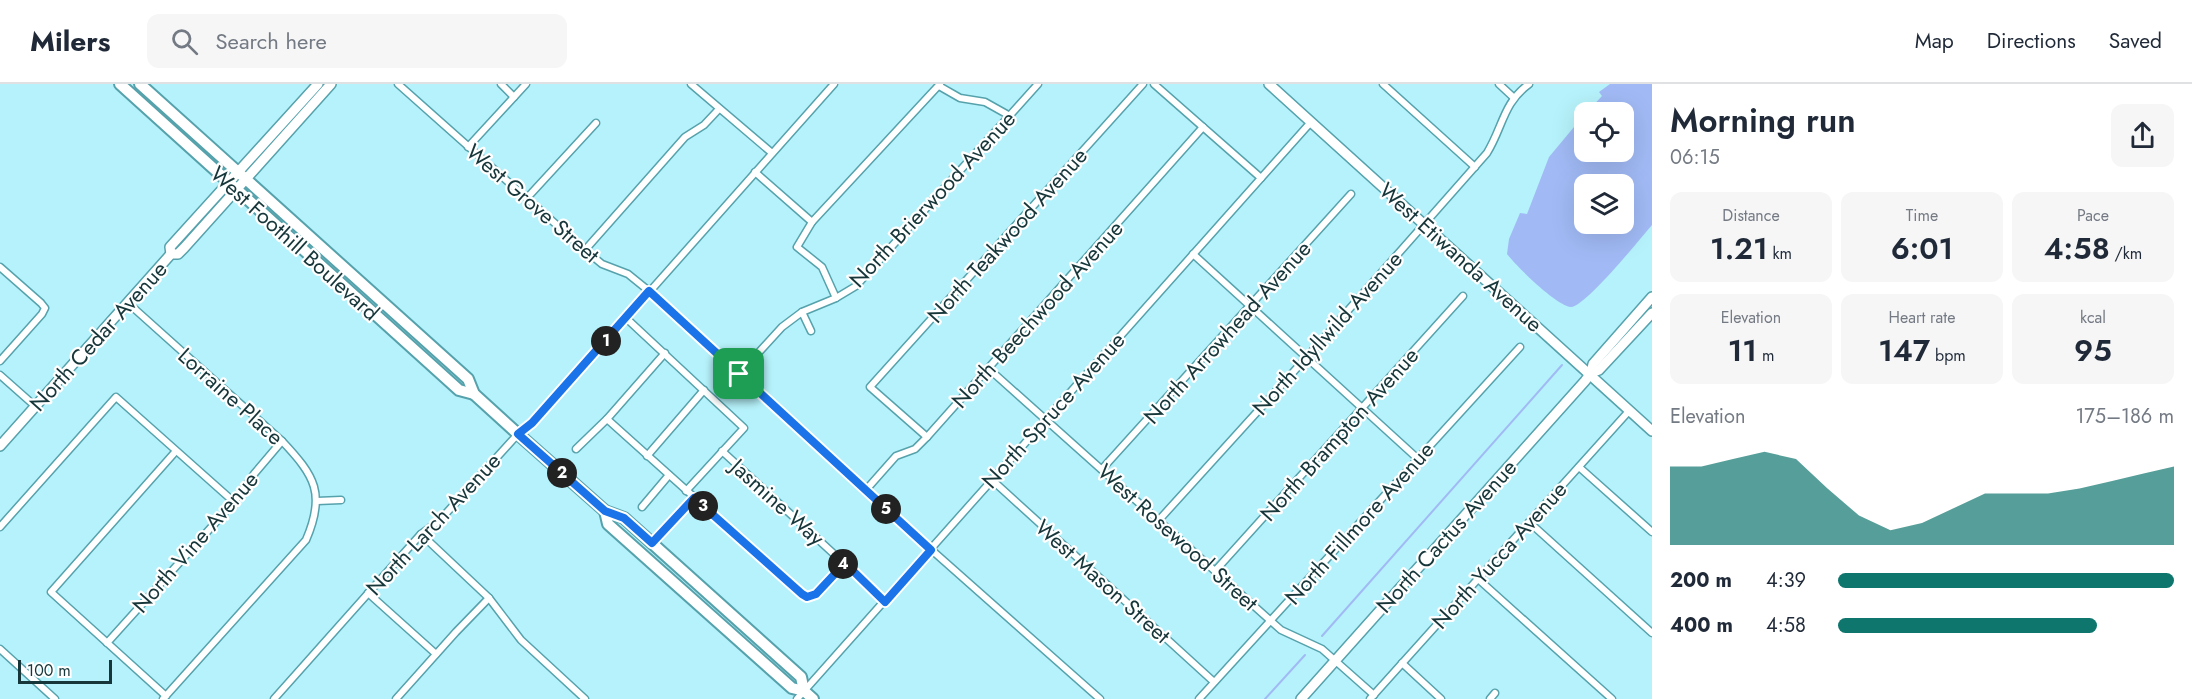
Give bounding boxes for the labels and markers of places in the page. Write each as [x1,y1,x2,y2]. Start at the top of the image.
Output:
pin: 1 [591,326,621,356]
pin [713,348,764,399]
pin: 2 [547,458,577,488]
pin: 3 [688,491,718,521]
pin: 5 [871,494,901,524]
pin: 4 [828,549,858,579]

